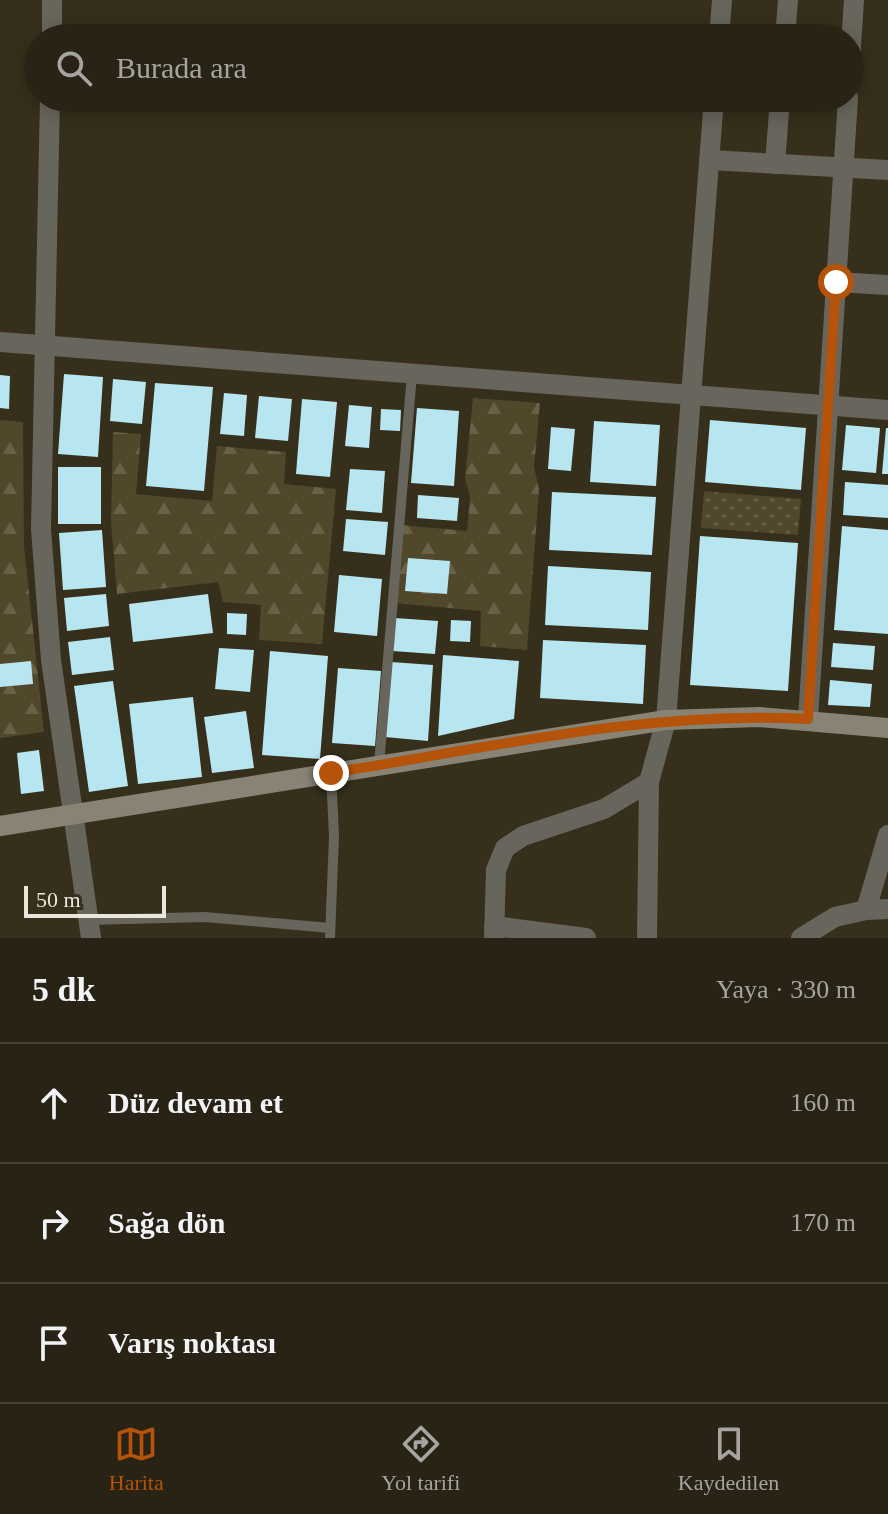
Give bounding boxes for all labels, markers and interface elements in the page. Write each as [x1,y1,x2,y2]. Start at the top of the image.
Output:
search box [24,24,864,112]
icon: search [52,46,96,90]
text: Burada ara [116,51,247,84]
route start [818,264,854,300]
route end [313,755,349,791]
scale bar [24,882,166,918]
text: 50 m [36,887,81,912]
text: 5 dk [32,971,95,1008]
text: Yaya · 330 m [716,975,856,1004]
icon: ahead [32,1081,76,1125]
text: Düz devam et [108,1086,283,1119]
text: 160 m [790,1088,856,1117]
icon: right [32,1201,76,1245]
text: Sağa dön [108,1206,226,1239]
text: 170 m [790,1208,856,1237]
icon: arrive [32,1321,76,1365]
text: Varış noktası [108,1326,276,1359]
tab: Harita [109,1422,164,1496]
tab: Yol tarifi [381,1422,460,1496]
tab: Kaydedilen [678,1422,779,1496]

